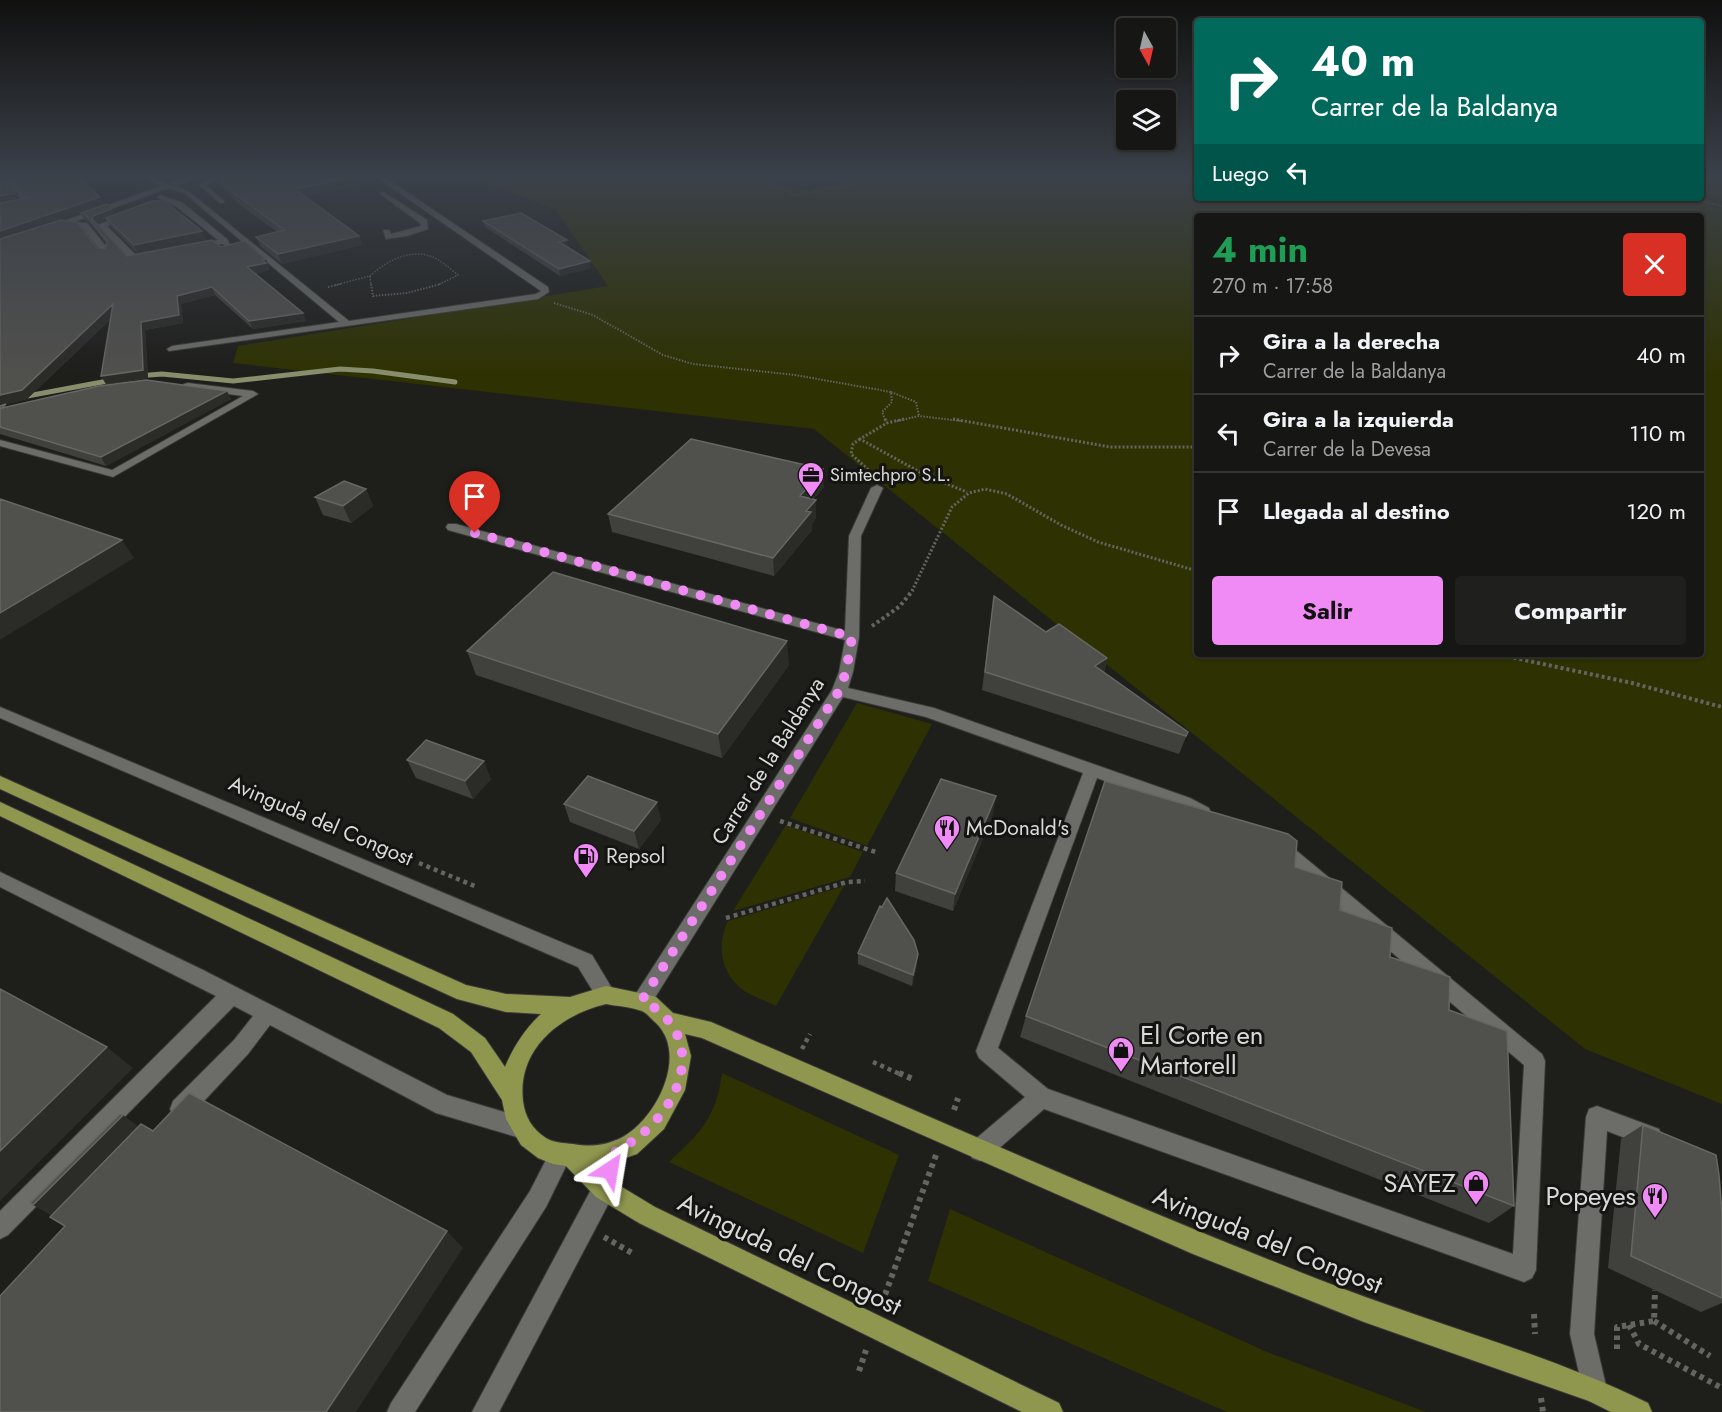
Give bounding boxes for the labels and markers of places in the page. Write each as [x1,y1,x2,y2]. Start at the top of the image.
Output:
office icon: Simtechpro S.L. [796,460,826,498]
place label: Simtechpro S.L. [830,462,951,488]
pin [449,471,500,533]
restaurant icon: McDonald's [932,813,962,851]
place label: McDonald's [966,813,1069,843]
fuel station icon: Repsol [571,841,601,879]
place label: Repsol [606,841,665,871]
place label: El Corte en Martorell [1140,1016,1263,1084]
shop icon: El Corte en Martorell [1106,1035,1136,1073]
place label: SAYEZ [1383,1164,1456,1202]
shop icon: SAYEZ [1461,1168,1491,1206]
place label: Popeyes [1546,1177,1636,1215]
restaurant icon: Popeyes [1640,1181,1670,1219]

